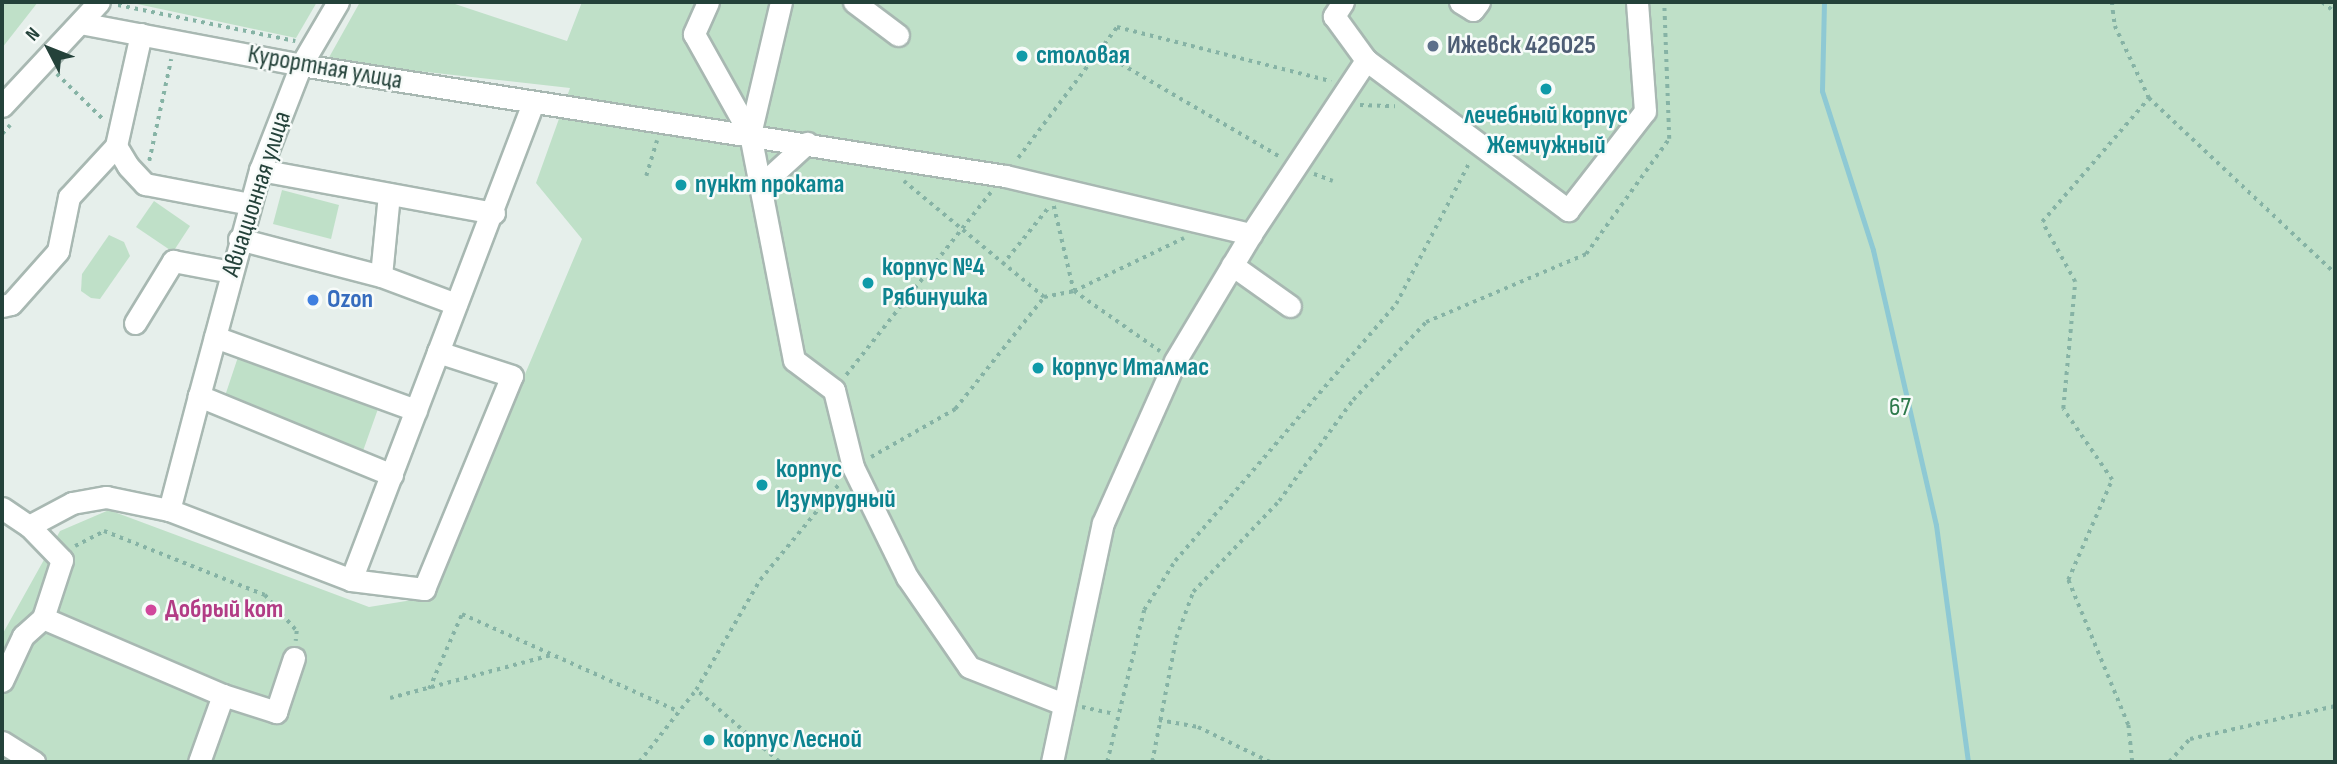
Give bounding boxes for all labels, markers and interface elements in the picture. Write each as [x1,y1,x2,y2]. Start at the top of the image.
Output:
north arrow [14,14,84,84]
text: N [21,23,45,46]
place label: Ижевск 426025 [1447,30,1596,62]
marker: Ижевск 426025 [1425,38,1441,54]
street label: Курортная улица [245,39,405,97]
place label: столовая [1036,40,1130,72]
marker: столовая [1014,48,1030,64]
marker: лечебный корпус Жемчужный [1538,81,1554,97]
place label: лечебный корпус Жемчужный [1464,100,1628,162]
street label: Авиационная улица [216,107,298,281]
place label: пункт проката [695,169,844,201]
marker: пункт проката [673,177,689,193]
place label: корпус №4 Рябинушка [882,252,988,314]
marker: корпус №4 Рябинушка [860,275,876,291]
place label: Ozon [327,284,373,316]
marker: Ozon [305,292,321,308]
place label: корпус Италмас [1052,352,1209,384]
marker: корпус Италмас [1030,360,1046,376]
park label: 67 [1889,392,1911,424]
place label: корпус Изумрудный [776,454,896,516]
marker: корпус Изумрудный [754,477,770,493]
place label: Добрый кот [165,594,283,626]
marker: Добрый кот [143,602,159,618]
place label: корпус Лесной [723,724,862,756]
marker: корпус Лесной [701,732,717,748]

